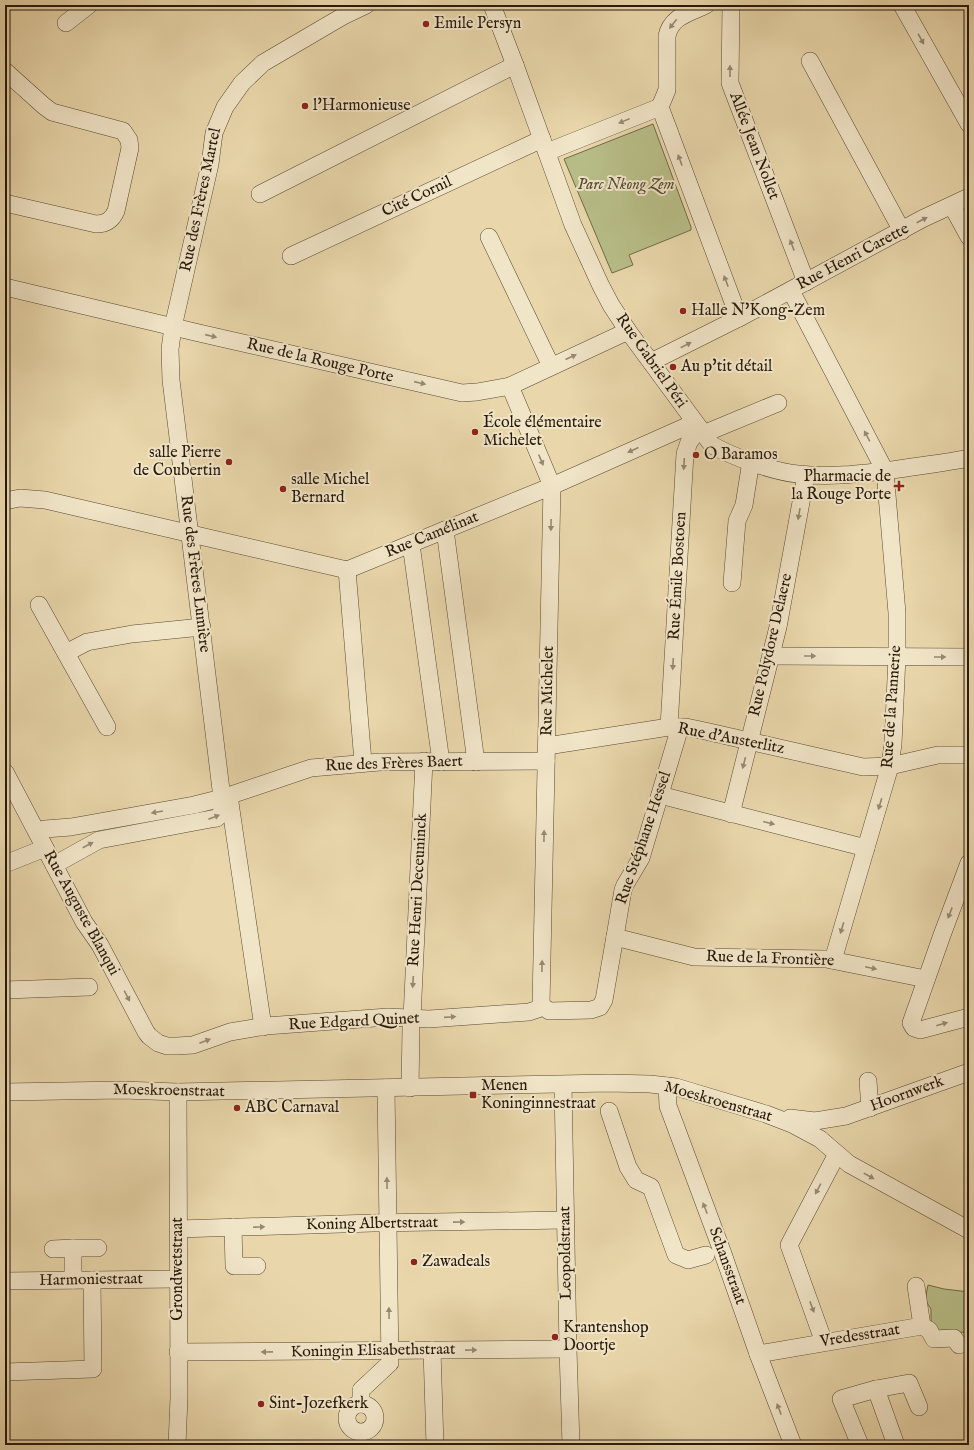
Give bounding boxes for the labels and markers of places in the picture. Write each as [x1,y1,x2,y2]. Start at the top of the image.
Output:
place label: Emile Persyn [434,14,522,34]
marker: Emile Persyn [421,19,431,29]
place label: l'Harmonieuse [313,96,411,116]
marker: l'Harmonieuse [300,101,310,111]
place label: Halle N'Kong-Zem [691,301,825,321]
marker: Halle N'Kong-Zem [678,306,688,316]
place label: Au p'tit détail [680,357,773,377]
marker: Au p'tit détail [668,362,678,372]
place label: École élémentaire Michelet [483,411,602,451]
marker: École élémentaire Michelet [470,427,480,437]
place label: salle Pierre de Coubertin [133,443,221,481]
place label: O Baramos [704,445,778,465]
marker: O Baramos [691,450,701,460]
marker: salle Pierre de Coubertin [224,457,234,467]
place label: Pharmacie de la Rouge Porte [792,467,891,505]
place label: salle Michel Bernard [291,470,370,508]
marker: Pharmacie de la Rouge Porte [894,481,904,491]
marker: salle Michel Bernard [278,484,288,494]
place label: Menen Koninginnestraat [481,1076,597,1114]
marker: Menen Koninginnestraat [468,1090,478,1100]
place label: ABC Carnaval [244,1098,340,1118]
marker: ABC Carnaval [232,1103,242,1113]
place label: Zawadeals [422,1252,491,1272]
marker: Zawadeals [409,1257,419,1267]
place label: Krantenshop Doortje [563,1318,649,1356]
marker: Krantenshop Doortje [550,1332,560,1342]
place label: Sint-Jozefkerk [269,1394,369,1414]
marker: Sint-Jozefkerk [256,1399,266,1409]

